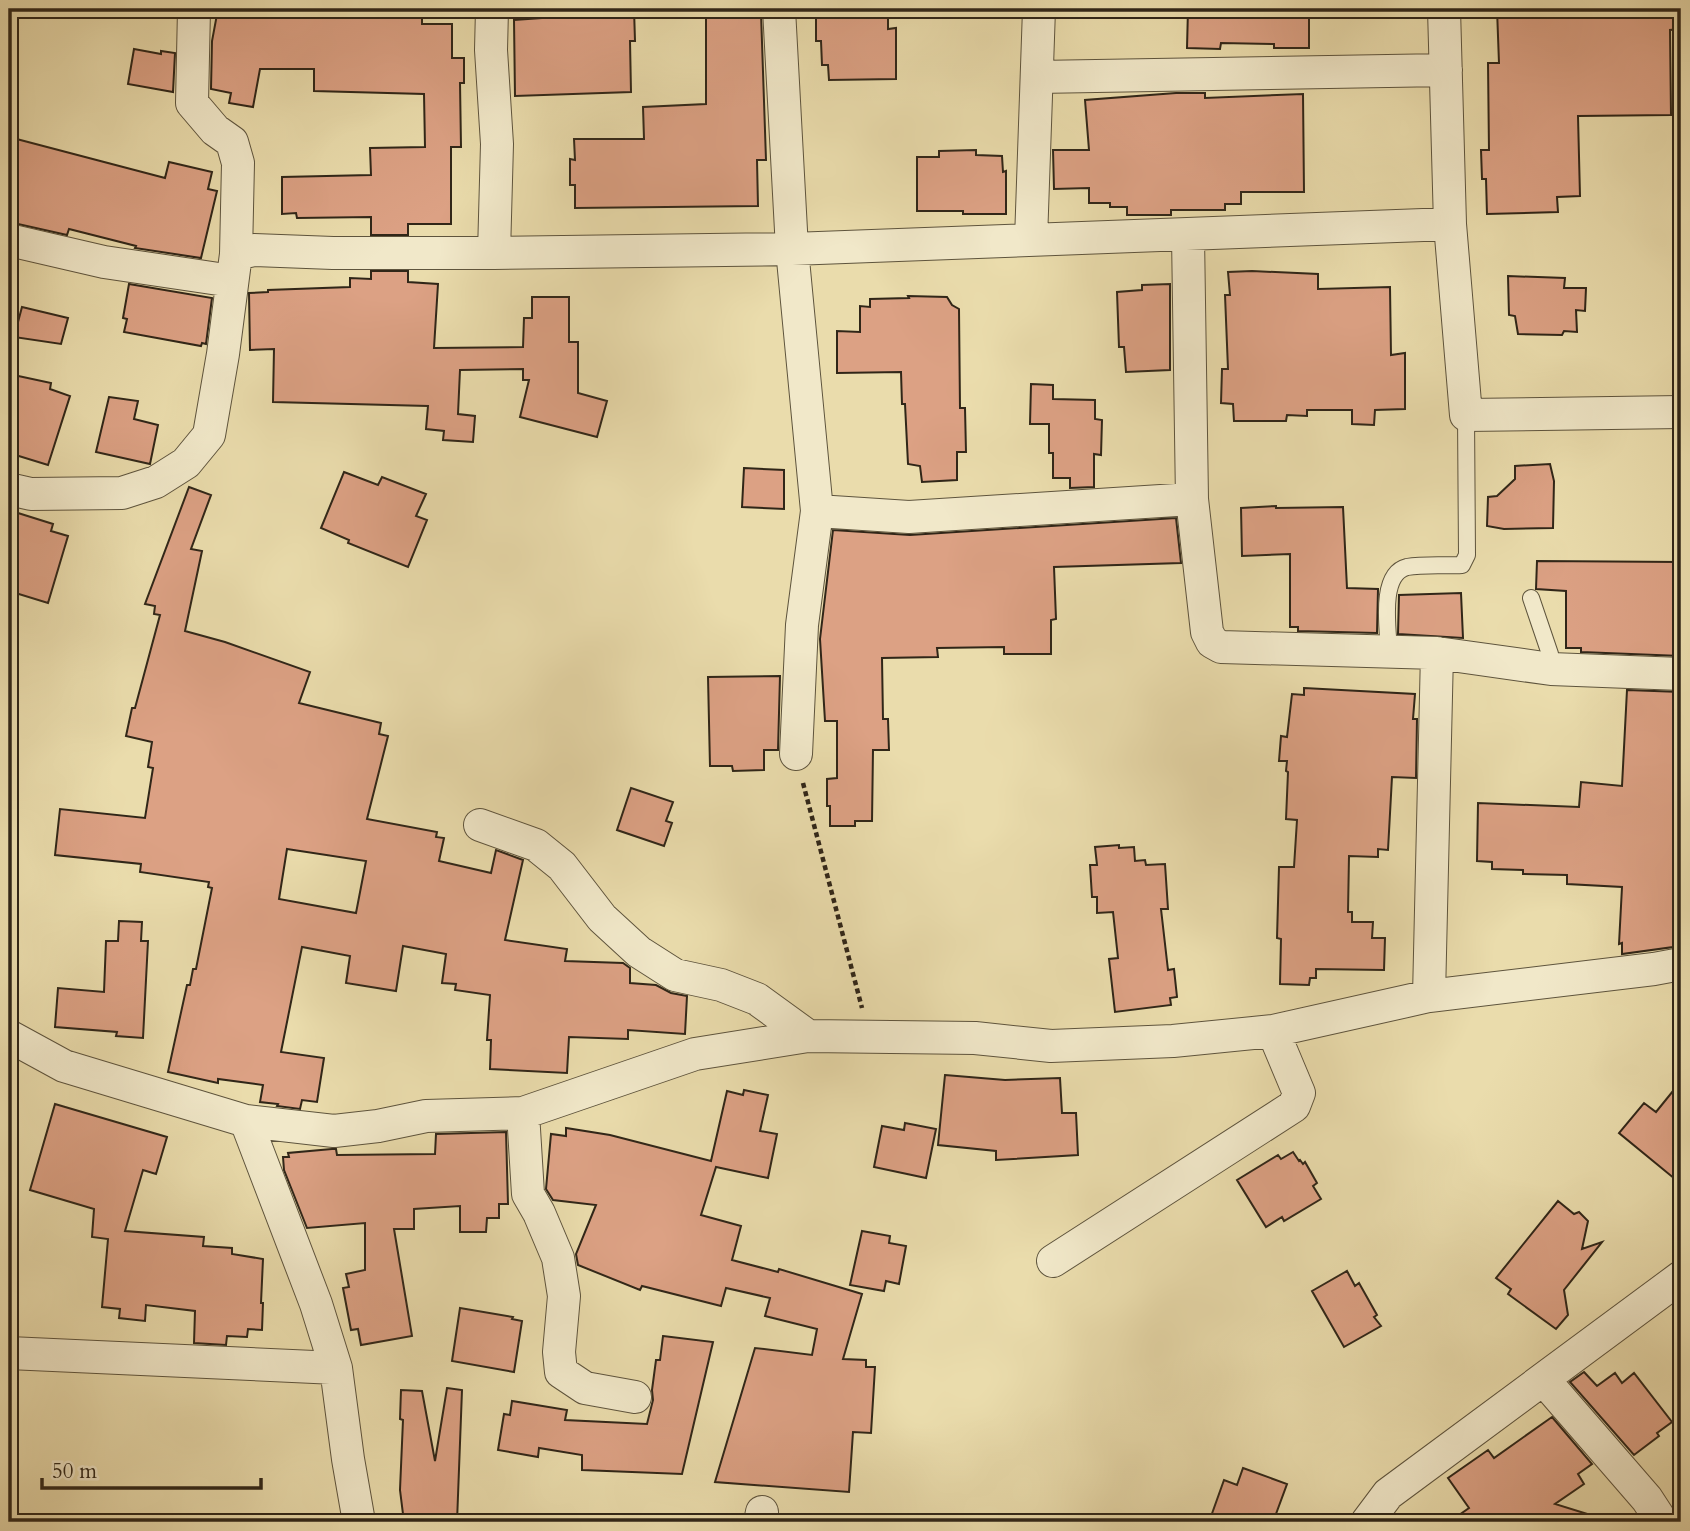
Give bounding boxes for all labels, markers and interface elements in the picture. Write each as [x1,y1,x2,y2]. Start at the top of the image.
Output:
scale bar [42,1447,261,1491]
text: 50 m [52,1457,97,1486]

